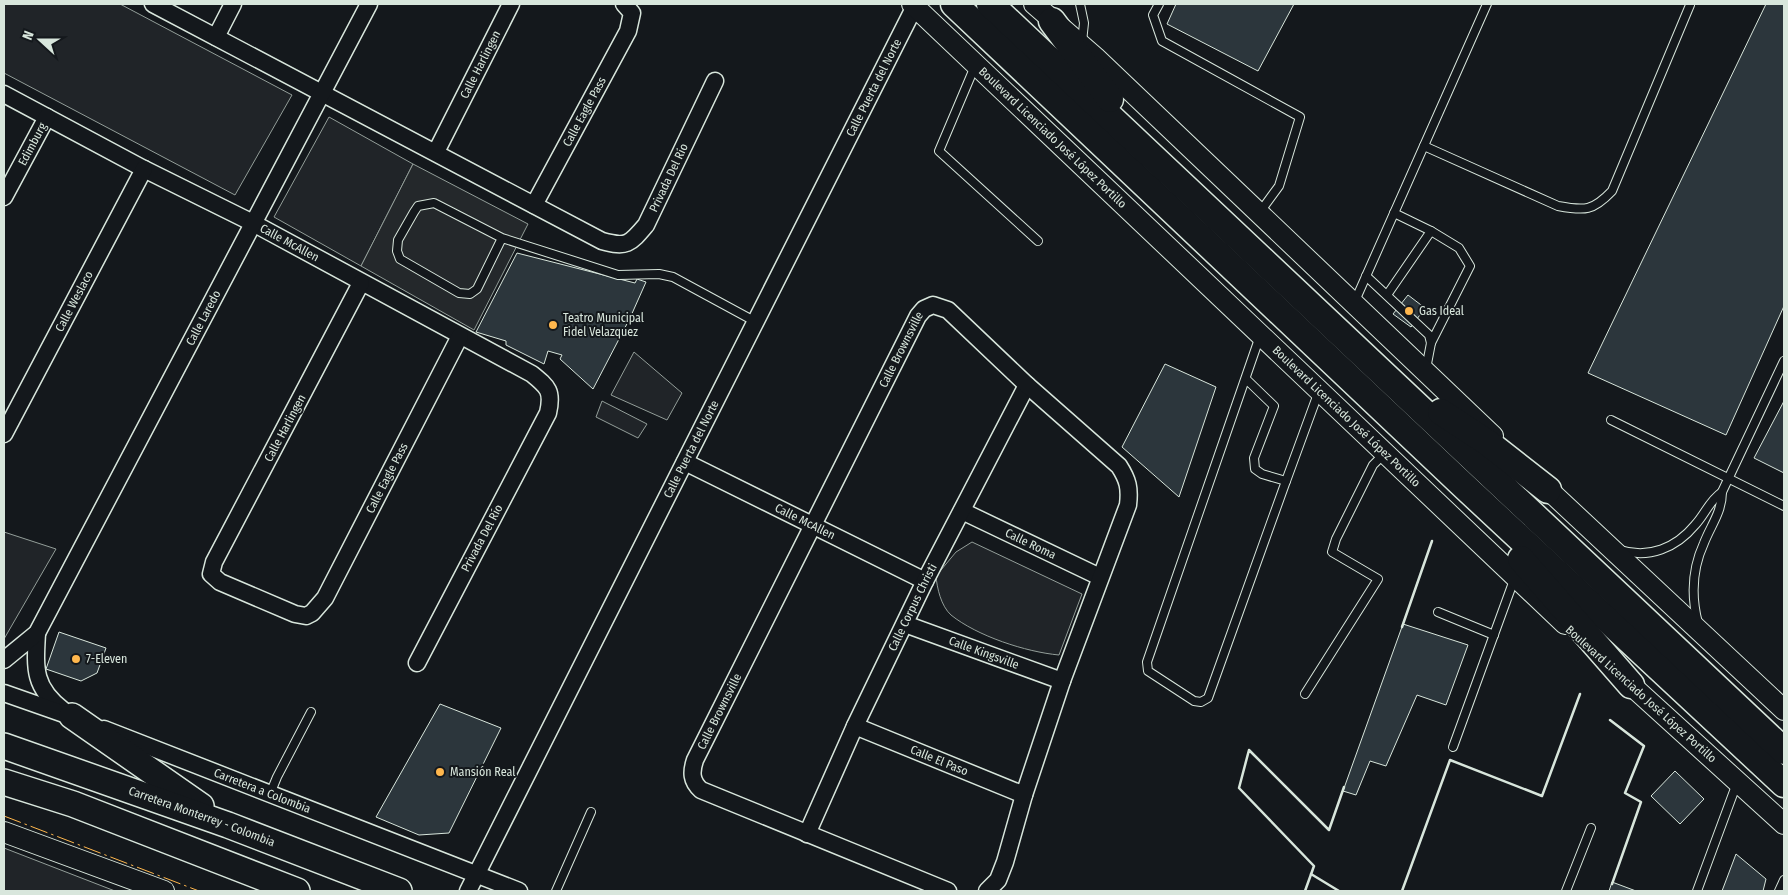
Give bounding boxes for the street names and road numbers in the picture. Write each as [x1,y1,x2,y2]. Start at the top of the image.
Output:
street label: Calle Harlingen [457,28,503,101]
street label: Calle Puerta del Norte [843,36,904,139]
street label: Boulevard Licenciado José López Portillo [976,64,1129,211]
street label: Calle Eagle Pass [560,74,609,149]
street label: Edimburg [15,120,50,168]
street label: Privada Del Río [646,141,691,214]
street label: Calle McAllen [257,221,322,264]
street label: Calle Weslaco [52,268,96,334]
street label: Calle Laredo [183,288,224,348]
street label: Calle Brownsville [876,308,926,390]
street label: Boulevard Licenciado José López Portillo [1270,343,1423,490]
street label: Calle Harlingen [261,392,309,464]
street label: Calle Puerta del Norte [661,398,722,500]
street label: Calle Eagle Pass [363,441,411,516]
street label: Calle McAllen [773,501,837,542]
street label: Privada Del Río [458,502,506,574]
street label: Calle Roma [1003,526,1058,562]
street label: Calle Corpus Christi [885,561,940,653]
street label: Boulevard Licenciado José López Portillo [1563,623,1719,765]
street label: Calle Kingsville [947,634,1021,672]
street label: Calle Brownsville [694,671,744,752]
street label: Calle El Paso [908,742,970,778]
street label: Carretera a Colombia [212,766,313,816]
street label: Carretera Monterrey - Colombia [127,784,277,849]

